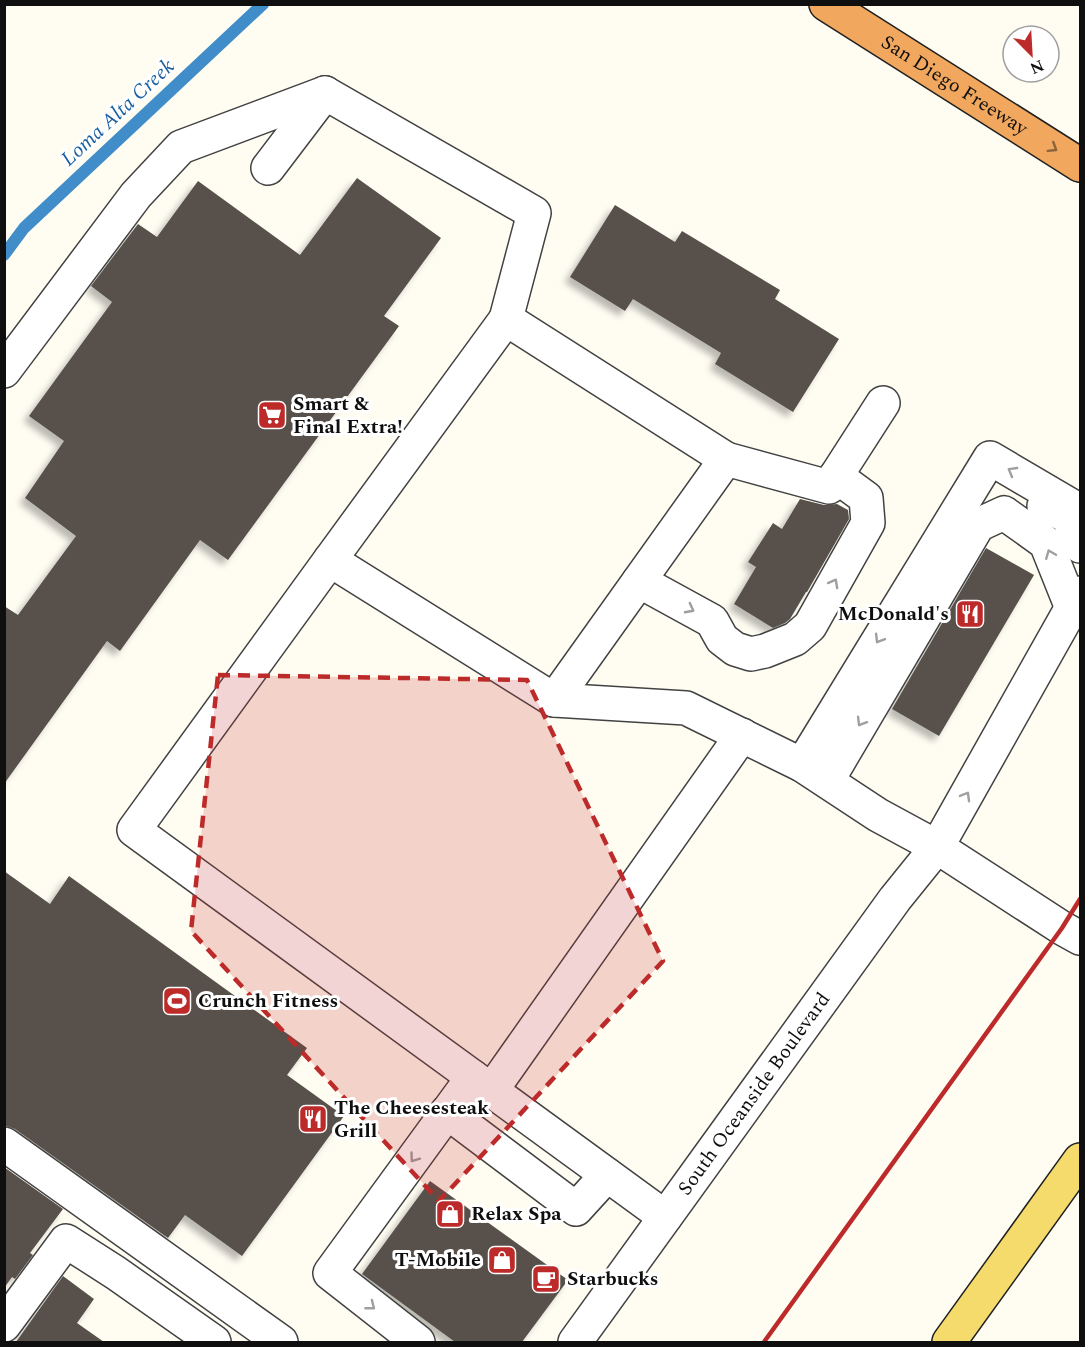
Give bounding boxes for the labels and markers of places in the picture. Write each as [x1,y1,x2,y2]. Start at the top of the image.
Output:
place label: Smart & Final Extra! [293,389,403,442]
supermarket icon: Smart & Final Extra! [256,399,288,431]
restaurant icon: McDonald's [954,598,986,630]
place label: McDonald's [838,599,949,629]
sports icon: Crunch Fitness [161,985,193,1017]
place label: Crunch Fitness [198,986,338,1016]
place label: The Cheesesteak Grill [334,1093,489,1146]
restaurant icon: The Cheesesteak Grill [297,1103,329,1135]
shop icon: Relax Spa [434,1198,466,1230]
place label: Relax Spa [471,1199,562,1229]
shop icon: T-Mobile [486,1244,518,1276]
place label: T-Mobile [395,1245,481,1275]
cafe icon: Starbucks [530,1263,562,1295]
place label: Starbucks [567,1264,659,1294]

